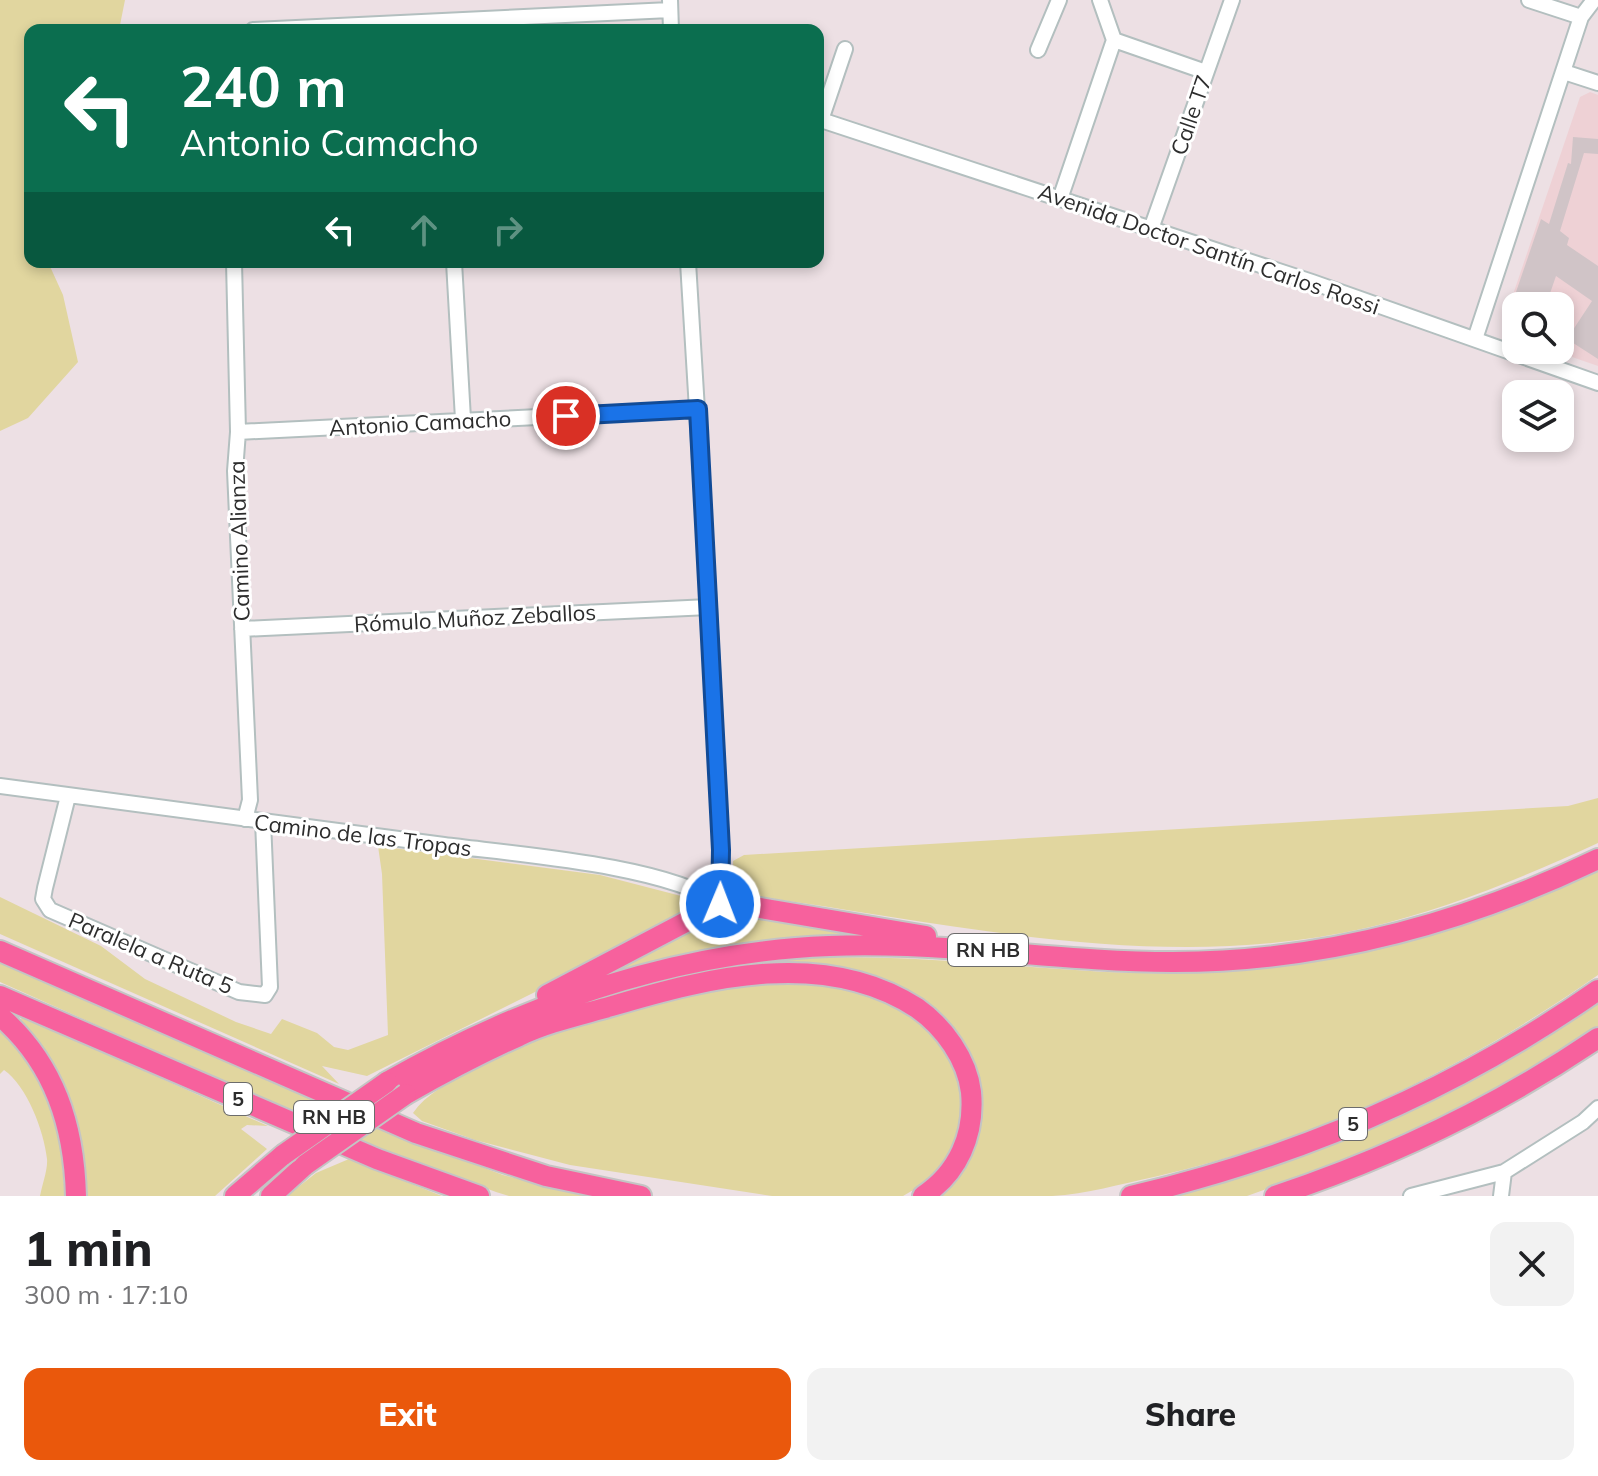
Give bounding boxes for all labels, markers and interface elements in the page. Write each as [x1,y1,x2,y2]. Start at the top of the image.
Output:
text: 240 m [180,51,347,121]
icon: left [48,56,152,160]
street label: Calle T7 [1164,71,1218,159]
text: Antonio Camacho [180,120,478,165]
street label: Avenida Doctor Santín Carlos Rossi [1035,177,1383,321]
icon: left [318,208,362,252]
icon: ahead [402,208,446,252]
icon: right [486,208,530,252]
map controls [1502,292,1574,452]
button: search [1502,292,1574,364]
button: layers [1502,380,1574,452]
pin [532,382,600,450]
icon: arrive [544,394,588,438]
street label: Antonio Camacho [328,404,512,442]
street label: Camino Alianza [222,460,256,622]
street label: Rómulo Muñoz Zeballos [353,598,597,638]
street label: Camino de las Tropas [253,808,473,862]
position arrow [678,862,762,946]
street label: Paralela a Ruta 5 [64,906,238,1000]
road number: RN HB [948,934,1028,966]
road number: 5 [224,1083,252,1115]
road number: RN HB [294,1101,374,1133]
road number: 5 [1339,1108,1367,1140]
text: 1 min [24,1218,153,1278]
button: close [1490,1222,1574,1306]
text: 300 m · 17:10 [24,1278,188,1311]
button: Exit [24,1368,791,1460]
button: Share [807,1368,1574,1460]

